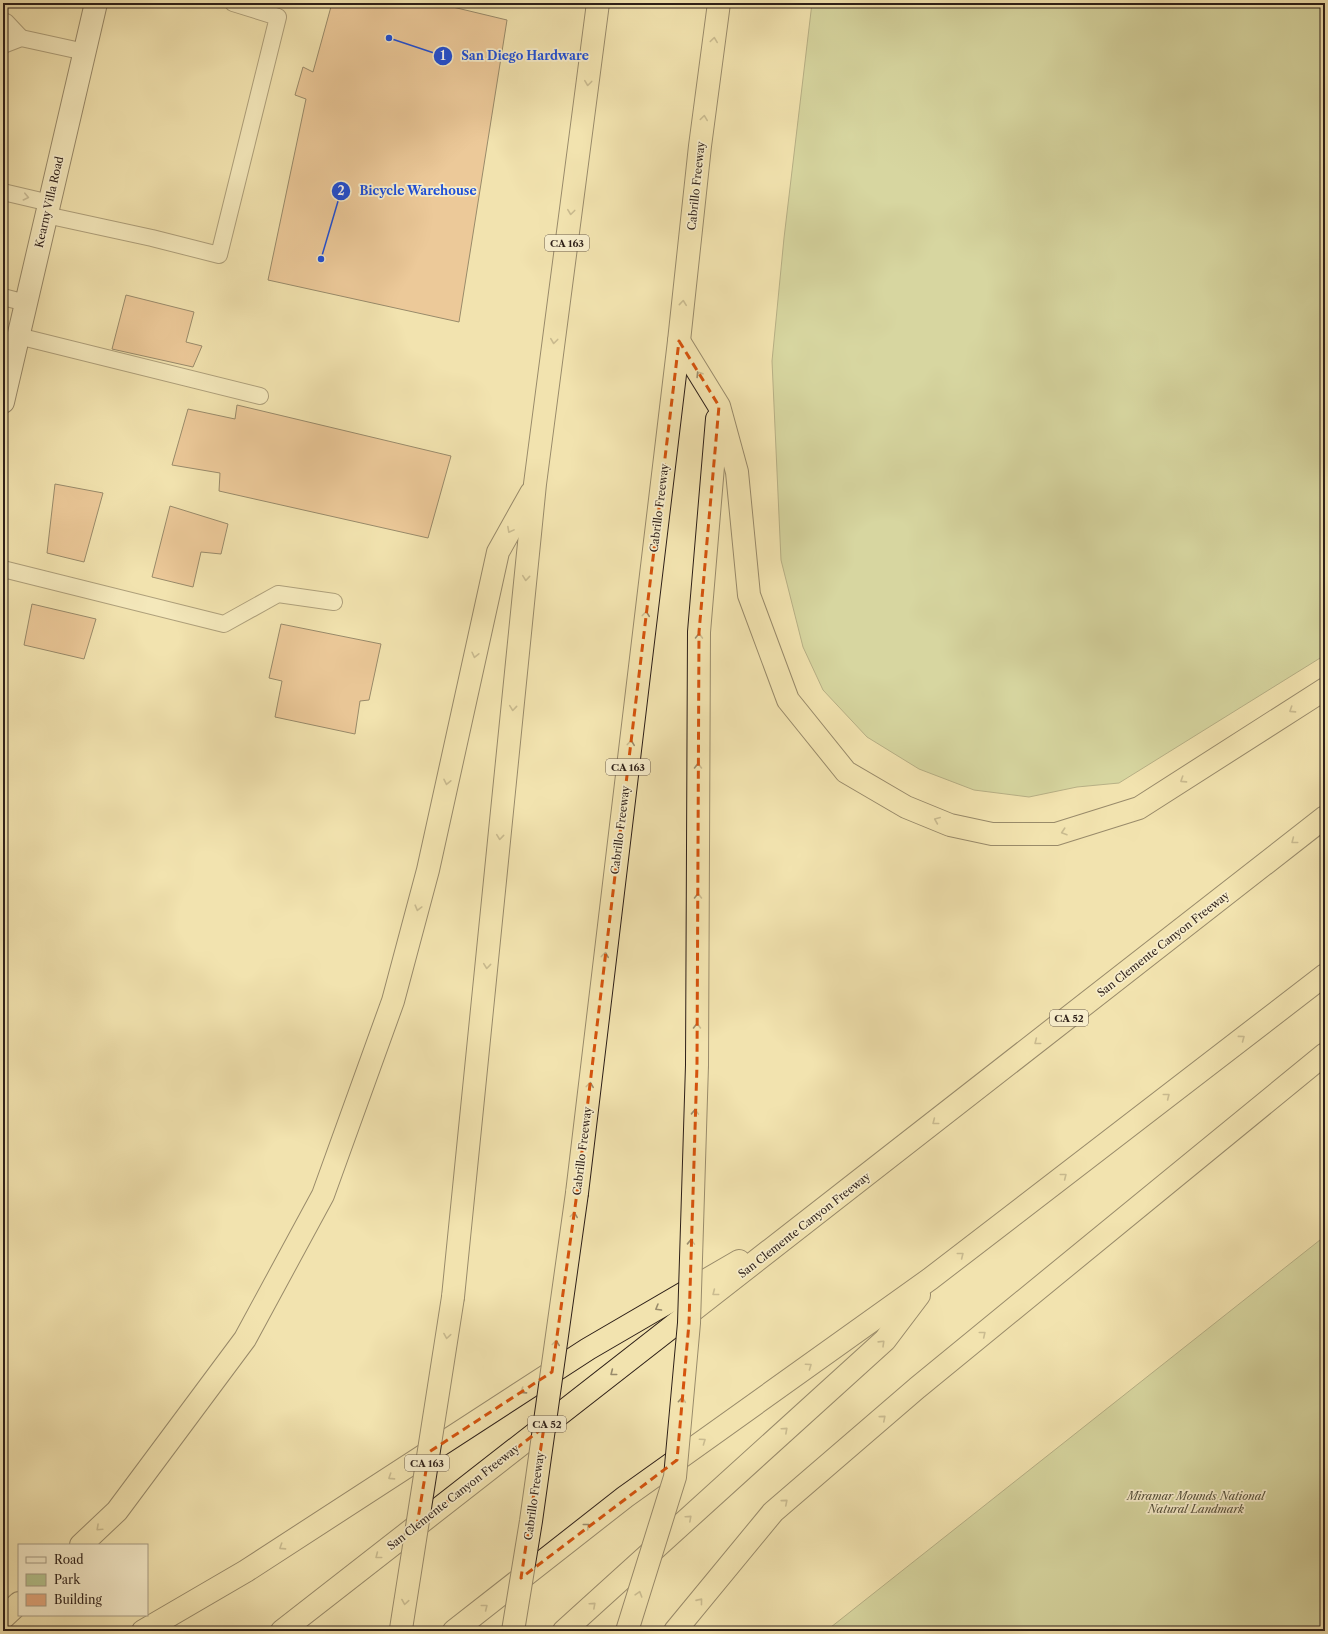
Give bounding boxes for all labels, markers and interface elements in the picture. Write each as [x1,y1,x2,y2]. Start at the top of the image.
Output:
one-way arrow [709,37,718,43]
callout: San Diego Hardware [433,44,597,68]
text: 1 [440,48,446,63]
text: San Diego Hardware [461,48,589,63]
one-way arrow [583,80,592,86]
one-way arrow [699,115,708,121]
street label: Cabrillo Freeway [684,140,708,231]
street label: Kearny Villa Road [32,155,66,249]
callout: Bicycle Warehouse [331,179,484,203]
text: 2 [337,183,345,198]
text: Bicycle Warehouse [359,183,477,198]
one-way arrow [23,193,29,201]
one-way arrow [567,209,576,215]
road number: CA 163 [545,235,589,251]
one-way arrow [678,300,687,306]
one-way arrow [550,338,559,344]
one-way arrow [696,371,703,378]
street label: Cabrillo Freeway [647,462,671,553]
one-way arrow [508,526,515,534]
one-way arrow [522,575,531,581]
one-way arrow [641,611,650,617]
one-way arrow [695,633,703,639]
one-way arrow [471,652,479,658]
one-way arrow [509,705,518,711]
one-way arrow [1289,706,1296,713]
one-way arrow [626,740,635,746]
road number: CA 163 [606,759,650,775]
one-way arrow [694,763,702,769]
one-way arrow [1180,775,1187,782]
one-way arrow [443,779,451,785]
street label: Cabrillo Freeway [608,784,632,875]
one-way arrow [933,817,941,825]
one-way arrow [1061,827,1068,836]
one-way arrow [496,834,505,840]
one-way arrow [1292,837,1299,844]
street label: San Clemente Canyon Freeway [1094,888,1233,1000]
one-way arrow [693,893,702,899]
one-way arrow [414,905,422,912]
one-way arrow [601,952,610,959]
one-way arrow [483,963,492,969]
road number: CA 52 [1050,1010,1088,1026]
one-way arrow [693,1023,701,1029]
one-way arrow [1238,1036,1245,1043]
one-way arrow [1035,1037,1042,1044]
one-way arrow [585,1082,594,1088]
one-way arrow [1162,1094,1169,1101]
street label: Cabrillo Freeway [570,1105,594,1196]
one-way arrow [691,1109,699,1115]
one-way arrow [932,1117,939,1124]
street label: San Clemente Canyon Freeway [735,1169,874,1281]
one-way arrow [1060,1173,1067,1180]
one-way arrow [569,1211,578,1218]
one-way arrow [687,1239,695,1245]
one-way arrow [957,1253,964,1260]
one-way arrow [713,1289,720,1296]
one-way arrow [655,1303,662,1310]
one-way arrow [979,1332,986,1339]
one-way arrow [443,1333,452,1339]
one-way arrow [551,1340,560,1346]
one-way arrow [877,1340,885,1348]
one-way arrow [805,1363,812,1371]
one-way arrow [610,1368,617,1375]
one-way arrow [521,1386,528,1393]
one-way arrow [677,1397,686,1403]
one-way arrow [879,1415,886,1422]
road number: CA 52 [528,1416,566,1432]
one-way arrow [781,1428,788,1435]
one-way arrow [699,1438,706,1446]
street label: San Clemente Canyon Freeway [384,1441,523,1553]
street label: Cabrillo Freeway [521,1450,547,1541]
road number: CA 163 [405,1455,449,1471]
one-way arrow [388,1472,395,1480]
park label: Miramar Mounds National Natural Landmark [1125,1489,1266,1516]
one-way arrow [780,1500,787,1507]
one-way arrow [684,1515,692,1522]
one-way arrow [96,1523,104,1531]
one-way arrow [583,1524,590,1531]
one-way arrow [279,1543,286,1550]
legend [18,1544,148,1616]
text: Road [54,1552,84,1567]
one-way arrow [375,1552,382,1559]
text: Park [54,1572,81,1587]
one-way arrow [634,1590,643,1597]
text: Building [54,1592,102,1607]
one-way arrow [696,1598,703,1605]
one-way arrow [401,1599,410,1606]
one-way arrow [588,1603,595,1610]
one-way arrow [481,1605,488,1612]

